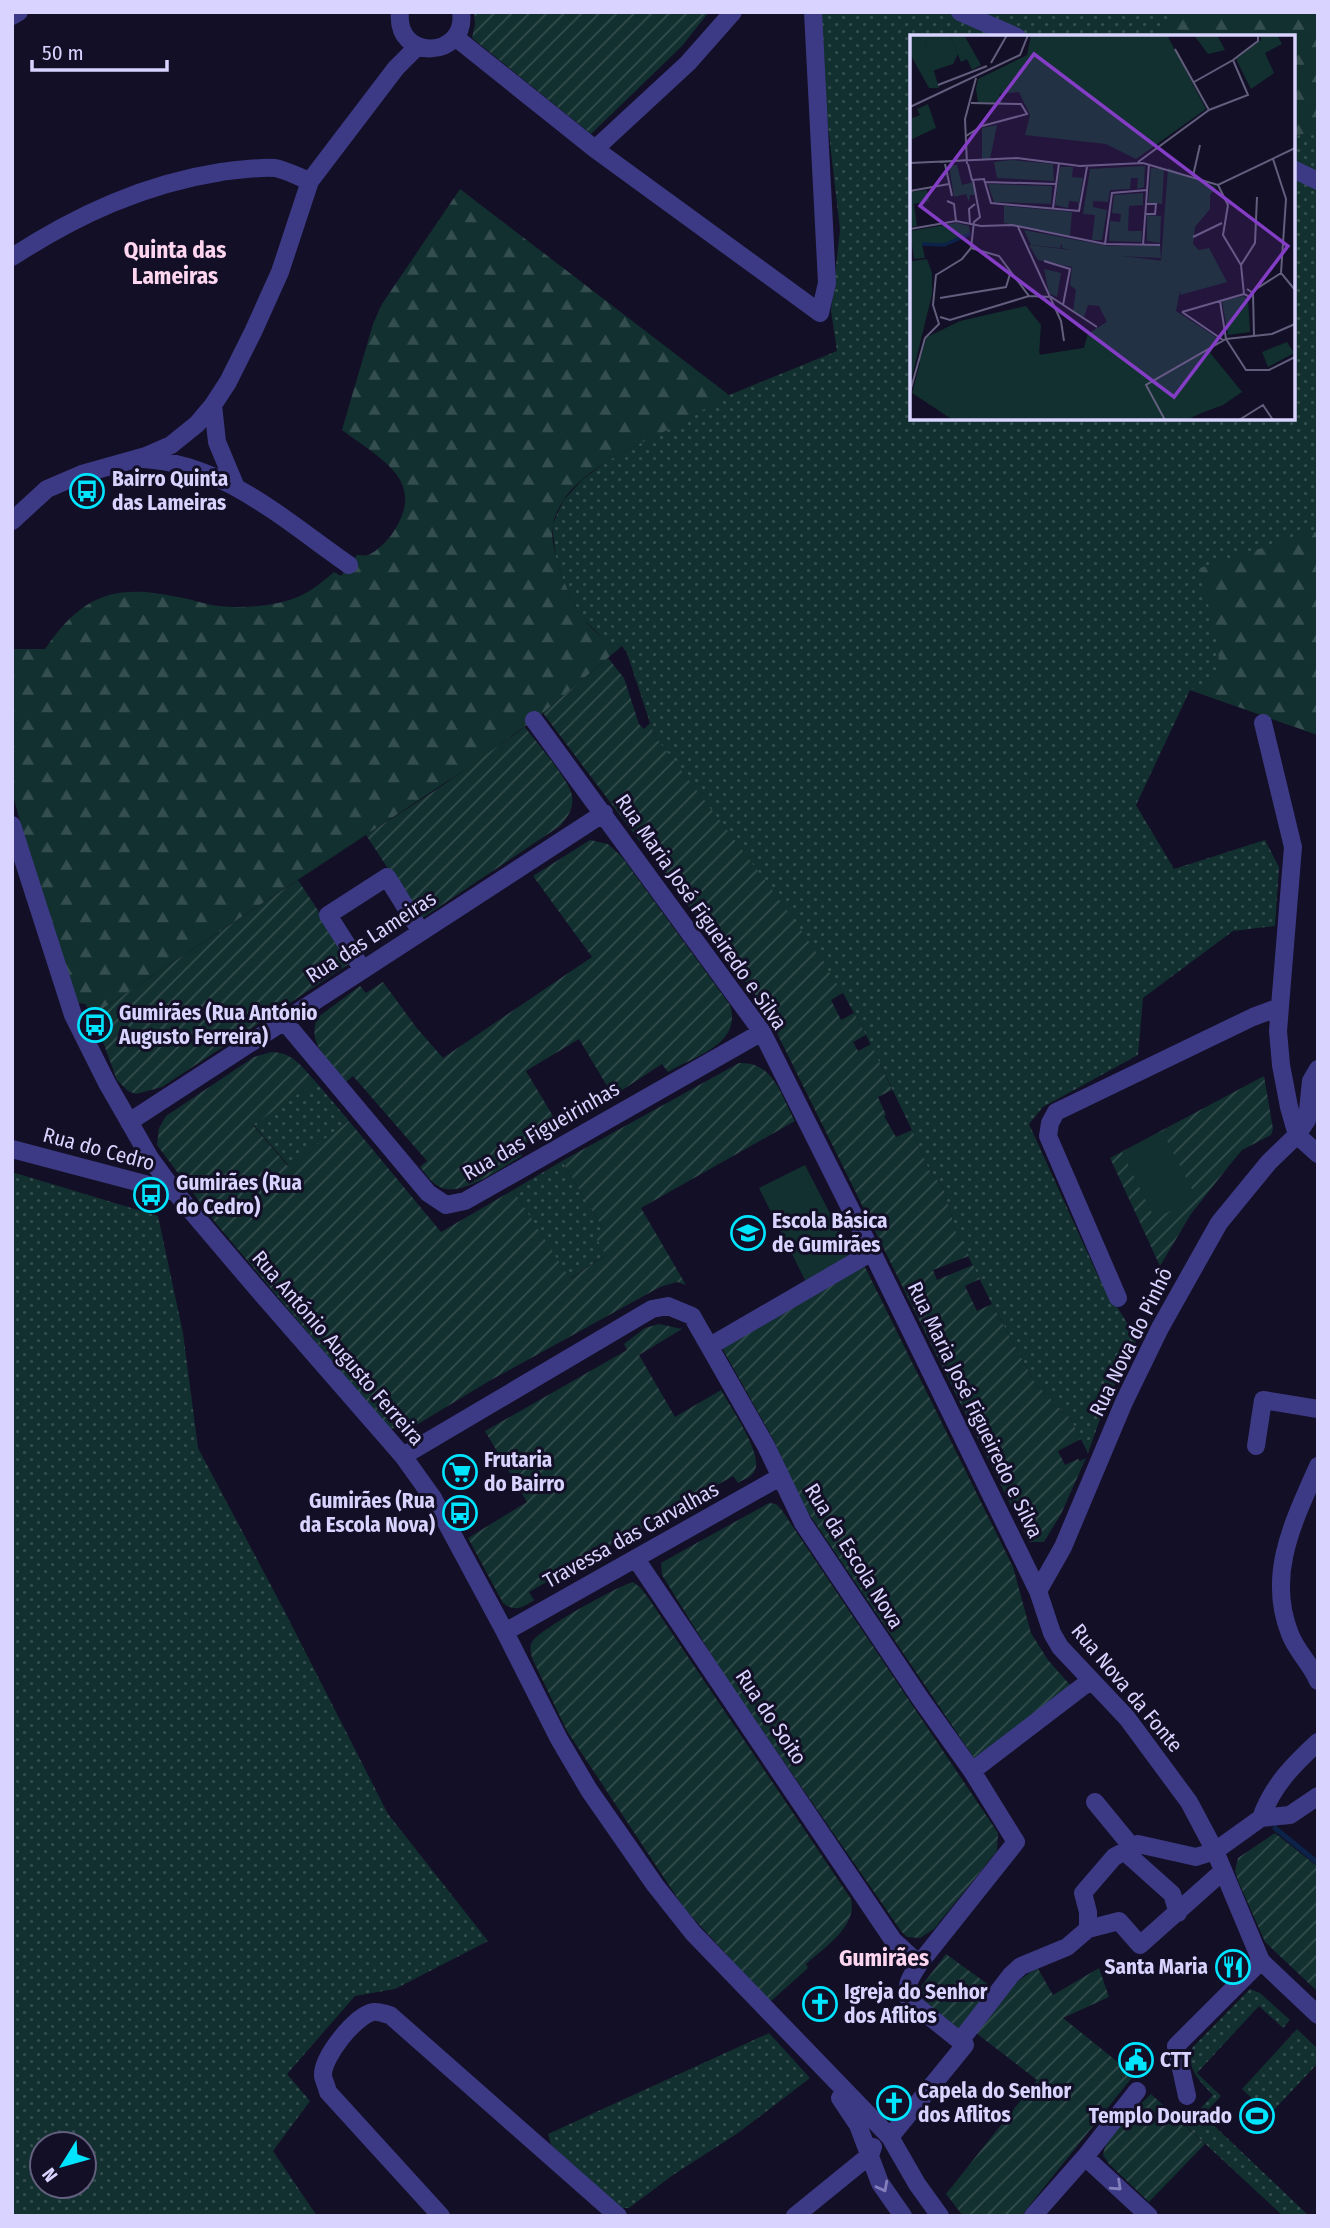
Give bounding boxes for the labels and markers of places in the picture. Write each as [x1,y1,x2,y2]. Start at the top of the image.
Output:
place label: Bairro Quinta das Lameiras [112,466,228,516]
bus stop icon: Bairro Quinta das Lameiras [68,472,106,510]
place label: Gumirães (Rua António Augusto Ferreira) [118,1000,318,1050]
bus stop icon: Gumirães (Rua António Augusto Ferreira) [76,1006,114,1044]
place label: Gumirães (Rua do Cedro) [176,1170,302,1220]
bus stop icon: Gumirães (Rua do Cedro) [132,1176,170,1214]
place label: Escola Básica de Gumirães [772,1208,888,1258]
school or university icon: Escola Básica de Gumirães [729,1214,767,1252]
place label: Frutaria do Bairro [484,1447,565,1497]
supermarket icon: Frutaria do Bairro [441,1453,479,1491]
place label: Gumirães (Rua da Escola Nova) [299,1488,435,1538]
bus stop icon: Gumirães (Rua da Escola Nova) [441,1494,479,1532]
restaurant icon: Santa Maria [1214,1948,1252,1986]
place label: Santa Maria [1105,1954,1208,1980]
place label: Igreja do Senhor dos Aflitos [844,1979,988,2029]
church icon: Igreja do Senhor dos Aflitos [801,1985,839,2023]
public building icon: CTT [1117,2041,1155,2079]
place label: CTT [1160,2047,1192,2073]
place label: Capela do Senhor dos Aflitos [918,2078,1072,2128]
church icon: Capela do Senhor dos Aflitos [875,2084,913,2122]
sports icon: Templo Dourado [1238,2097,1276,2135]
place label: Templo Dourado [1089,2103,1232,2129]

